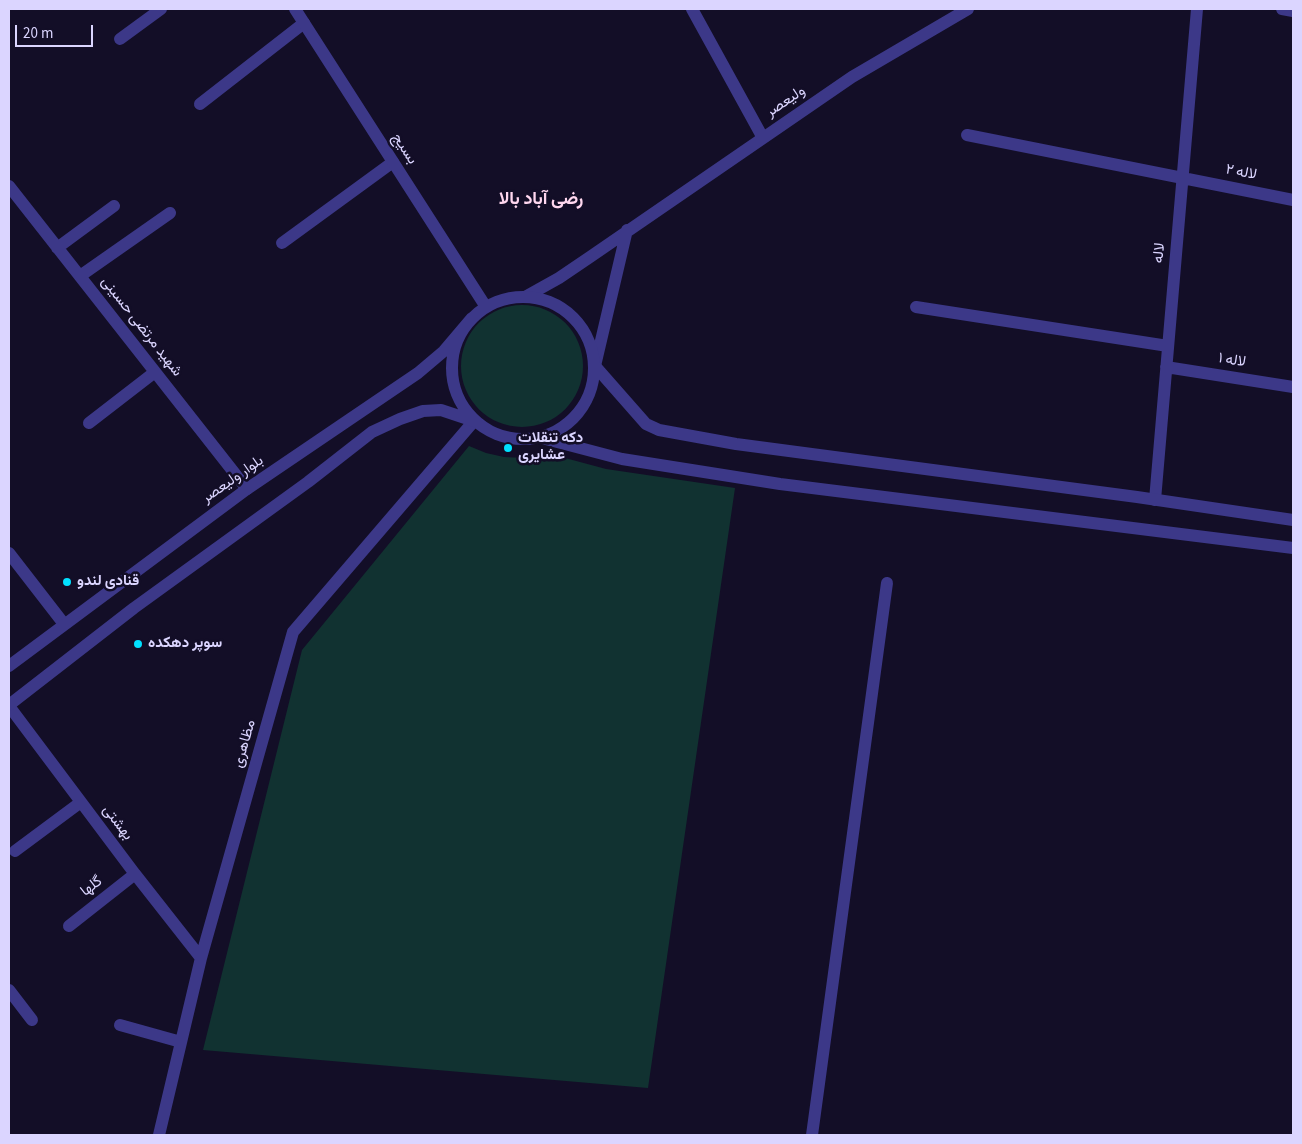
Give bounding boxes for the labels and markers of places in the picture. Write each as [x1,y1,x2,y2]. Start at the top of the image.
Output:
place label: دکه تنقلات عشایری [518,430,583,465]
marker: دکه تنقلات عشایری [502,442,514,454]
place label: قنادی لندو [77,573,139,591]
marker: قنادی لندو [61,576,73,588]
place label: سوپر دهکده [148,635,222,653]
marker: سوپر دهکده [132,638,144,650]

